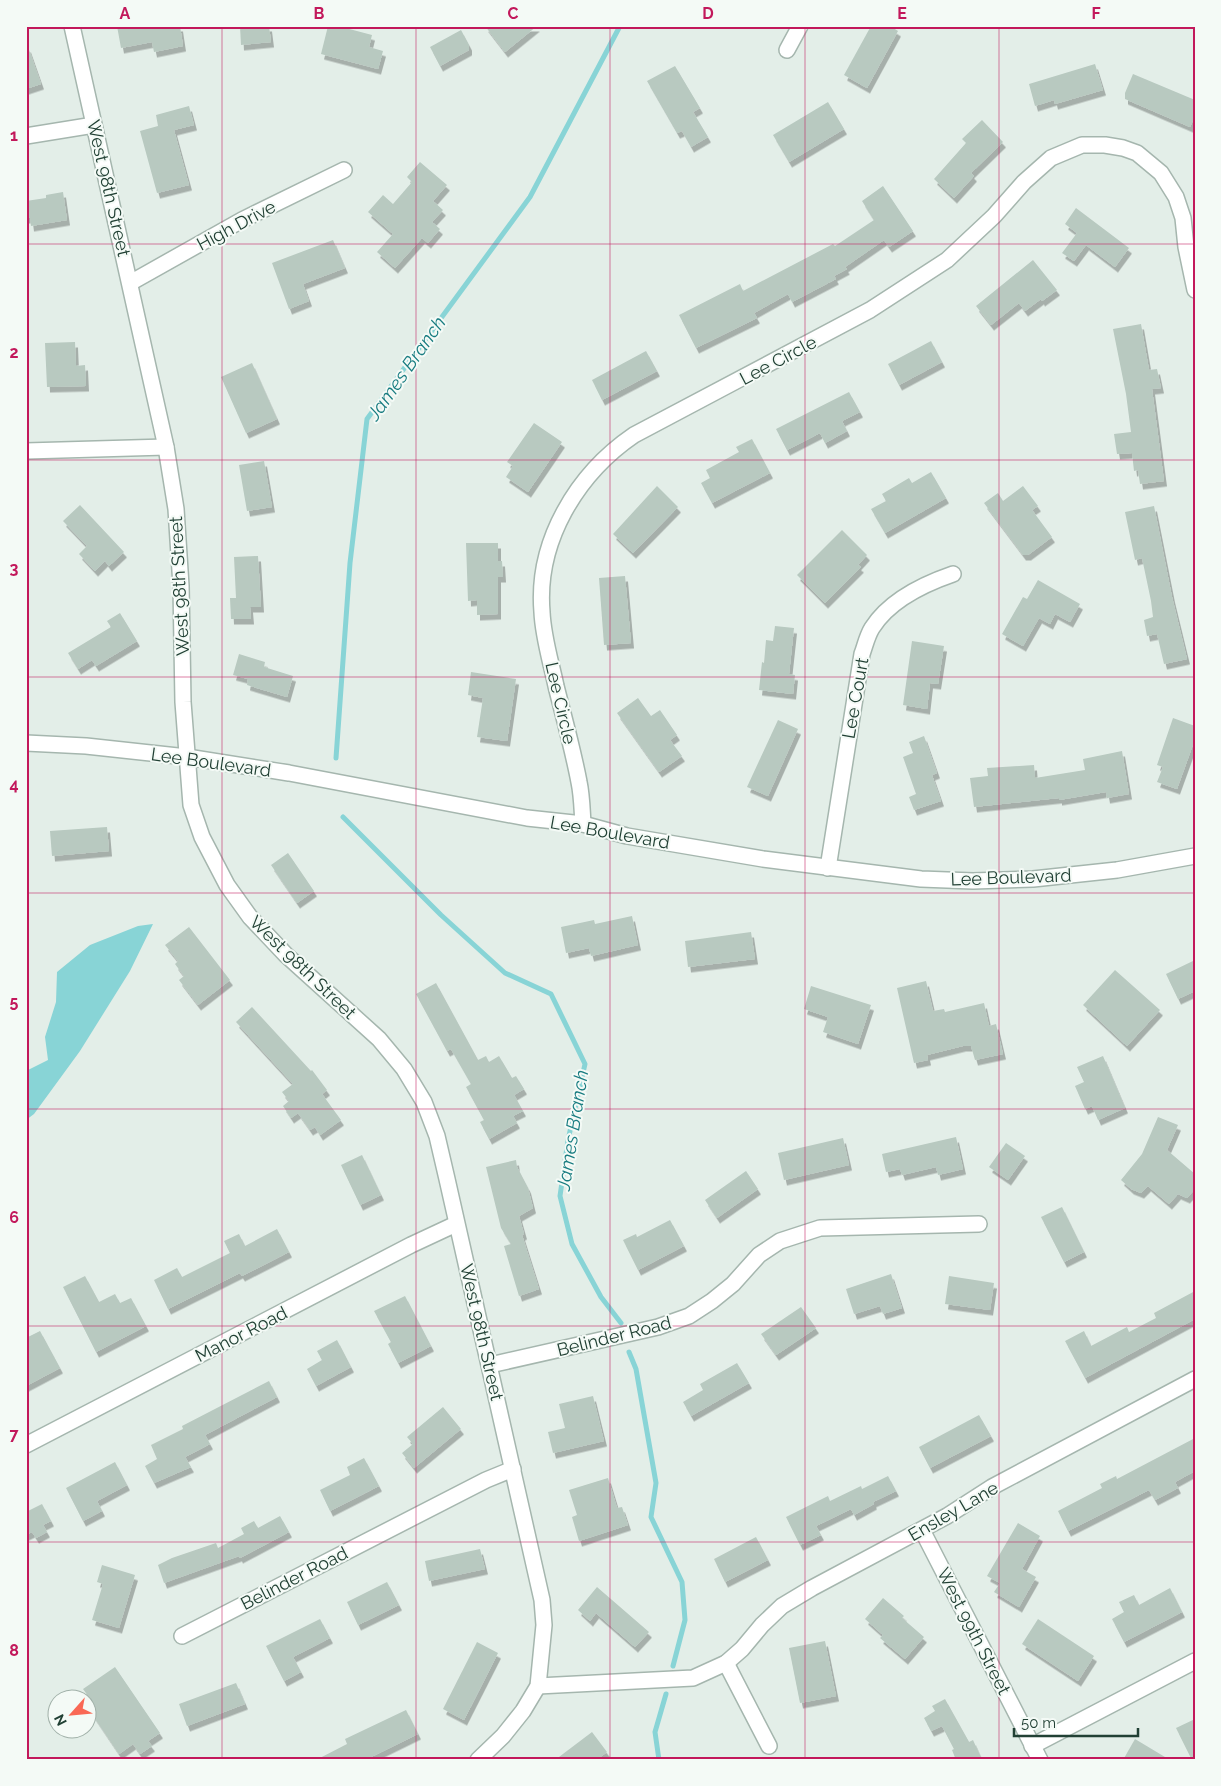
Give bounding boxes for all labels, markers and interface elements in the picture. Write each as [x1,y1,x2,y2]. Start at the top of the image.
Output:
text: A [120,4,131,23]
text: B [314,4,325,23]
text: C [508,4,519,23]
text: D [702,4,714,23]
text: E [897,4,907,23]
text: F [1091,4,1101,23]
street label: West 98th Street [83,118,135,258]
text: 1 [10,126,18,145]
street label: High Drive [193,195,279,255]
water label: James Branch [362,312,450,425]
street label: Lee Circle [736,331,820,389]
text: 2 [9,343,19,362]
street label: West 98th Street [165,516,193,656]
text: 3 [10,559,19,578]
street label: Lee Court [838,656,872,740]
street label: Lee Circle [541,660,581,747]
street label: Lee Boulevard [150,743,272,781]
text: 4 [9,775,19,794]
street label: Lee Boulevard [549,811,671,853]
street label: Lee Boulevard [950,864,1072,890]
street label: West 98th Street [245,911,361,1023]
text: 5 [10,992,19,1011]
water label: James Branch [551,1068,592,1193]
text: 6 [9,1208,19,1227]
street label: West 98th Street [456,1262,508,1402]
street label: Manor Road [192,1302,290,1366]
street label: Belinder Road [555,1312,673,1360]
text: 7 [10,1425,19,1444]
street label: Ensley Lane [904,1477,1002,1545]
street label: Belinder Road [237,1542,351,1614]
street label: West 99th Street [933,1564,1015,1698]
text: 8 [9,1641,19,1660]
north arrow [48,1688,98,1738]
scale bar [1014,1706,1137,1738]
text: N [51,1712,70,1728]
text: 50 m [1021,1714,1056,1732]

